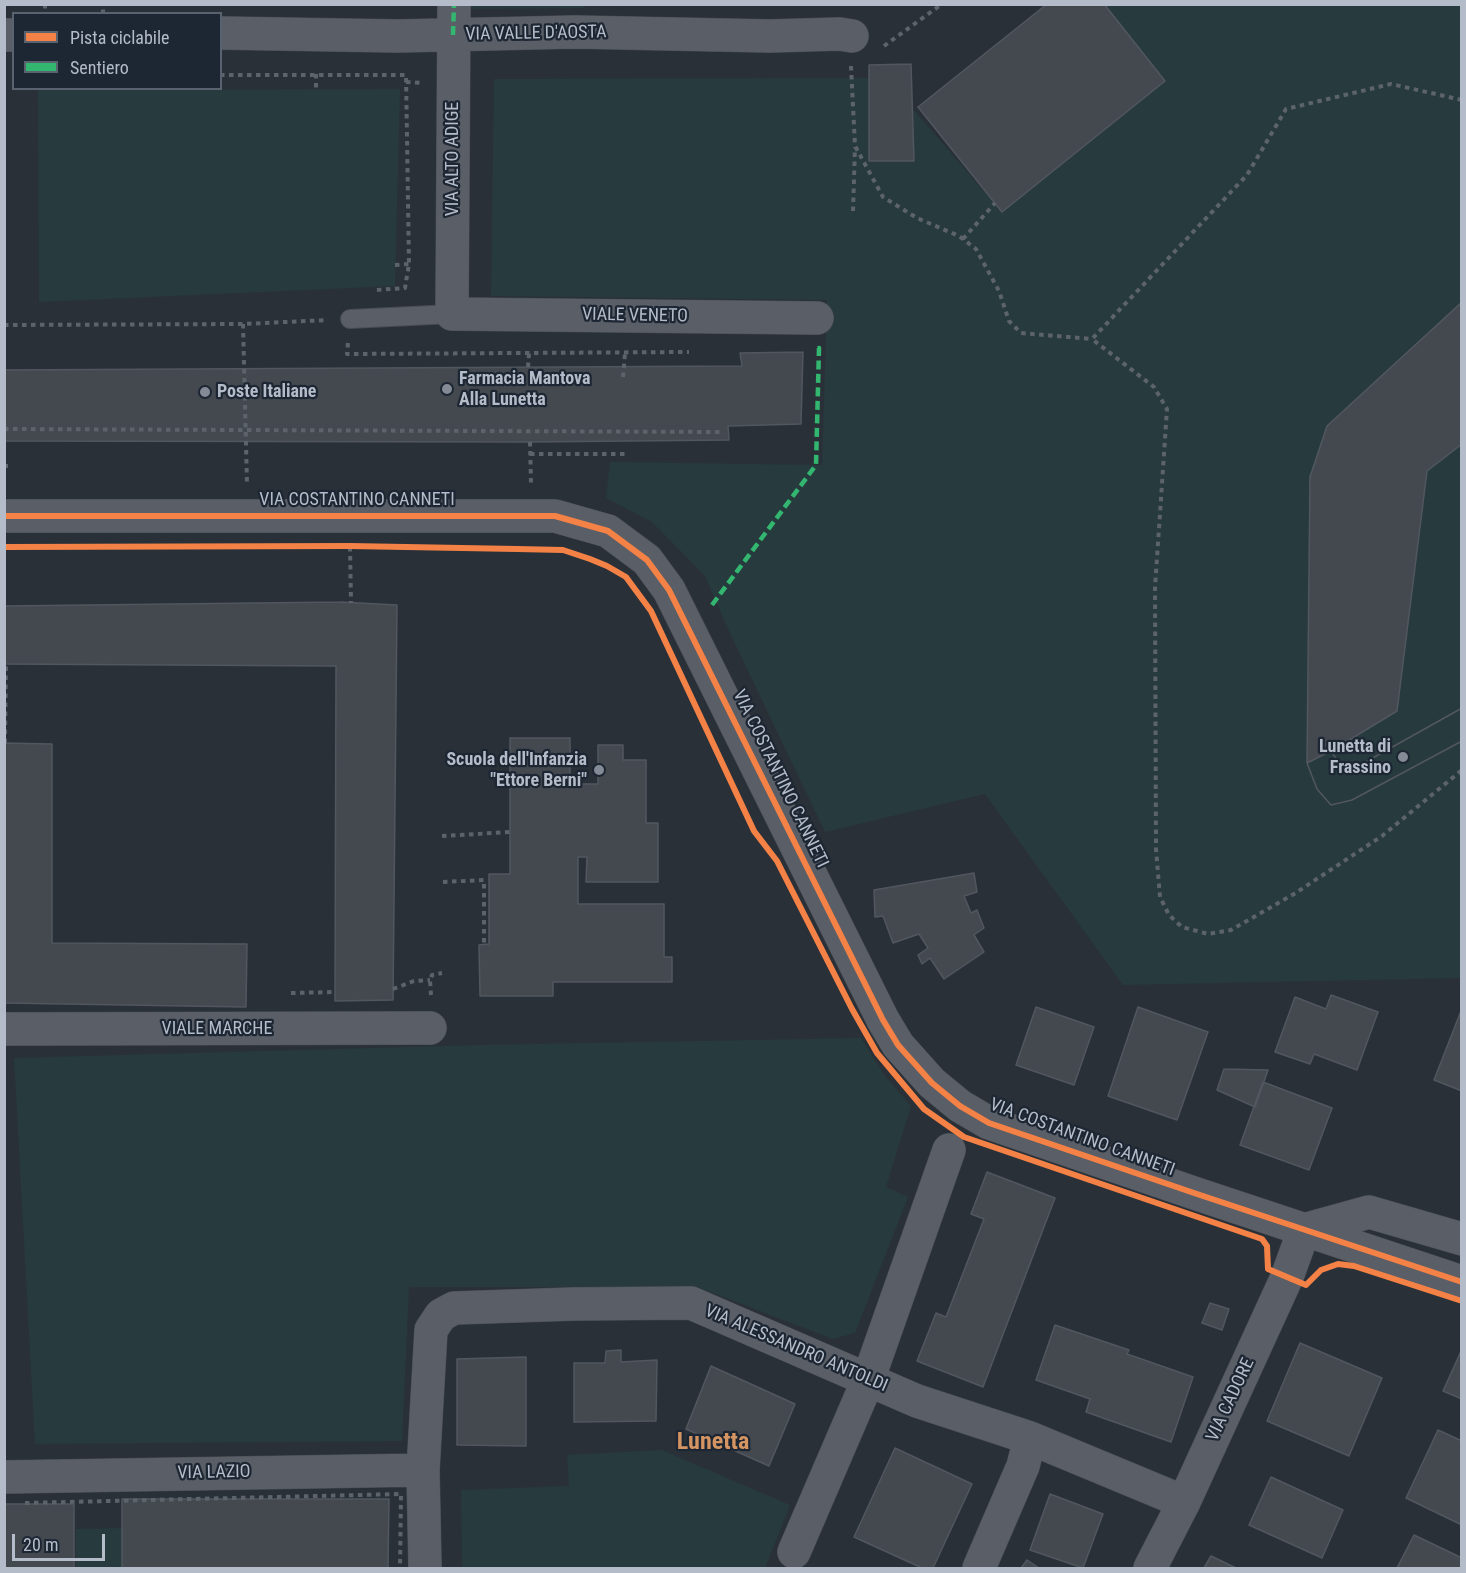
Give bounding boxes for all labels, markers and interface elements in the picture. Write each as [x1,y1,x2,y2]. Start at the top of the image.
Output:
legend [12,12,222,90]
street label: VIA VALLE D'AOSTA [465,22,607,46]
text: Pista ciclabile [70,27,169,48]
text: Sentiero [70,57,129,78]
street label: VIA ALTO ADIGE [442,102,464,216]
street label: VIALE VENETO [582,304,688,328]
place label: Farmacia Mantova Alla Lunetta [459,368,590,410]
place label: Poste Italiane [217,381,316,403]
marker: Farmacia Mantova Alla Lunetta [440,382,454,396]
marker: Poste Italiane [198,385,212,399]
street label: VIA COSTANTINO CANNETI [259,489,455,511]
street label: VIA COSTANTINO CANNETI [727,686,833,872]
place label: Lunetta di Frassino [1319,736,1391,778]
place label: Scuola dell'Infanzia "Ettore Berni" [446,749,587,792]
marker: Lunetta di Frassino [1396,750,1410,764]
marker: Scuola dell'Infanzia "Ettore Berni" [592,763,606,777]
street label: VIALE MARCHE [162,1018,272,1040]
street label: VIA COSTANTINO CANNETI [986,1094,1178,1182]
street label: VIA ALESSANDRO ANTOLDI [701,1301,891,1397]
street label: VIA CADORE [1202,1355,1260,1445]
district label: Lunetta [677,1429,749,1457]
street label: VIA LAZIO [177,1462,251,1484]
scale bar [15,1522,108,1560]
text: 20 m [23,1534,58,1555]

